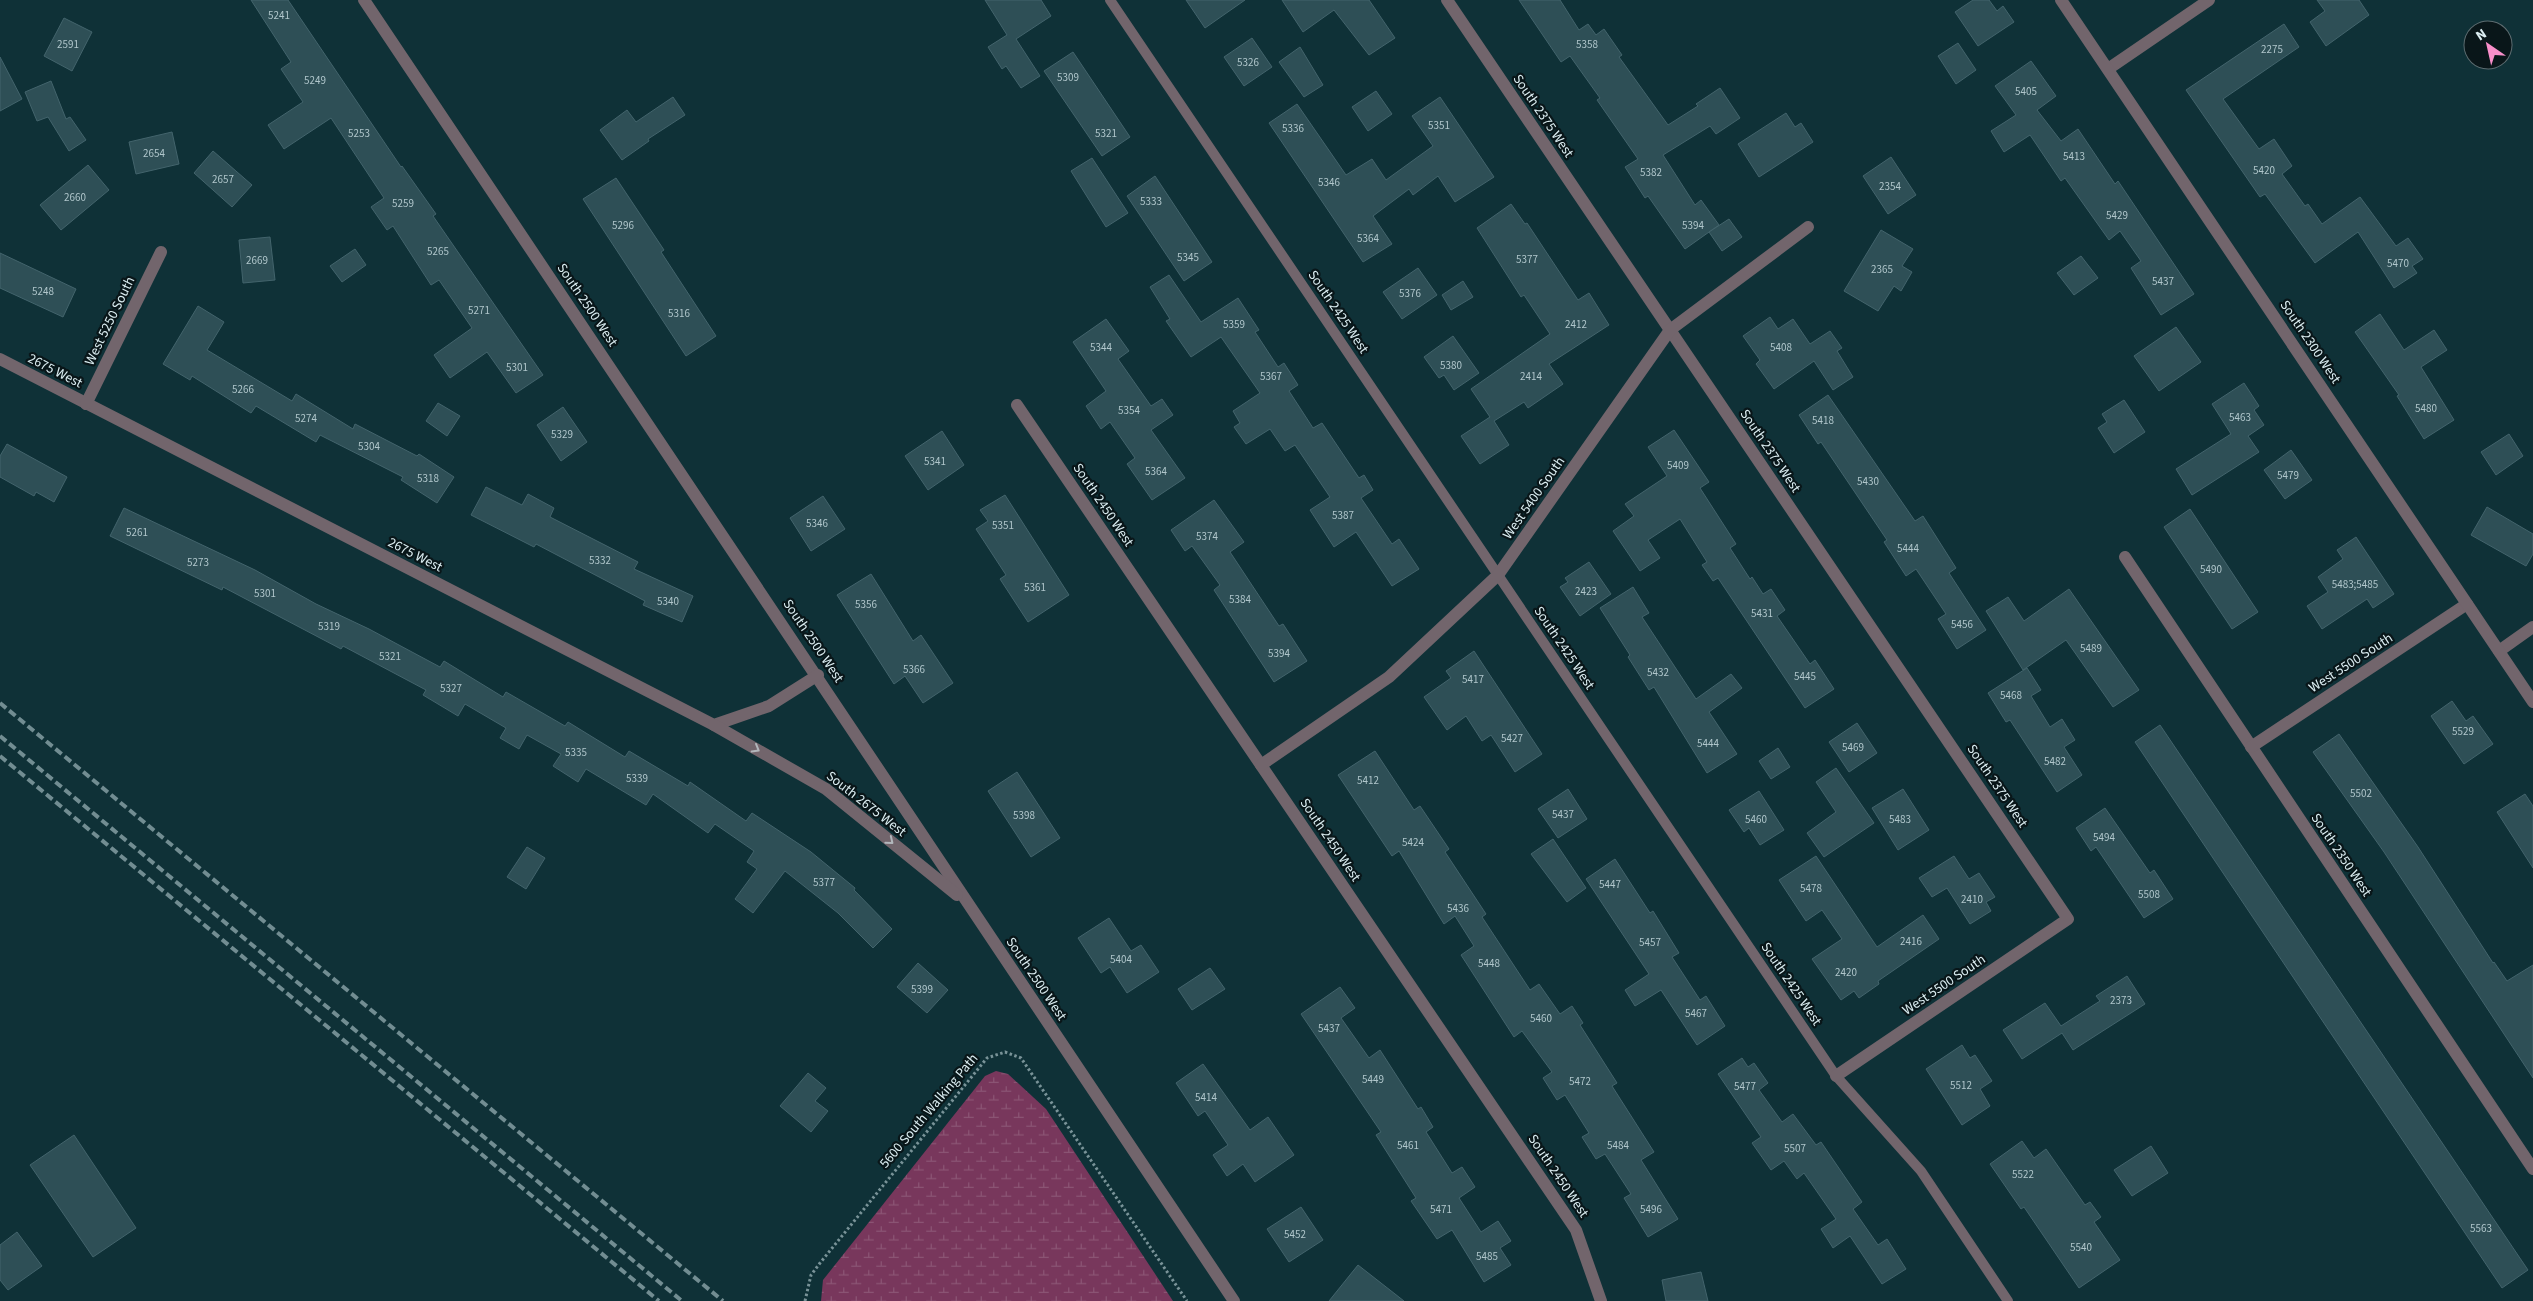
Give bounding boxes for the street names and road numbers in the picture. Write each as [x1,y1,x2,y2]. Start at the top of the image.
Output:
street label: South 2375 West [1508,70,1578,162]
street label: South 2500 West [552,259,622,351]
street label: South 2425 West [1303,266,1373,358]
street label: West 5250 South [80,273,140,369]
street label: South 2300 West [2275,296,2345,388]
street label: 2675 West [24,349,86,393]
street label: South 2375 West [1735,405,1805,497]
street label: West 5400 South [1498,453,1570,543]
street label: South 2450 West [1068,459,1138,551]
street label: 2675 West [384,533,446,577]
street label: South 2500 West [778,595,848,687]
street label: South 2425 West [1529,602,1599,694]
street label: West 5500 South [2305,628,2397,698]
street label: South 2375 West [1962,740,2032,832]
street label: South 2675 West [822,766,910,842]
street label: South 2450 West [1295,794,1365,886]
street label: South 2350 West [2306,809,2376,901]
street label: South 2500 West [1001,933,1071,1025]
street label: South 2425 West [1756,938,1826,1030]
street label: West 5500 South [1898,950,1990,1020]
street label: 5600 South Walking Path [875,1049,983,1173]
street label: South 2450 West [1523,1130,1593,1222]

